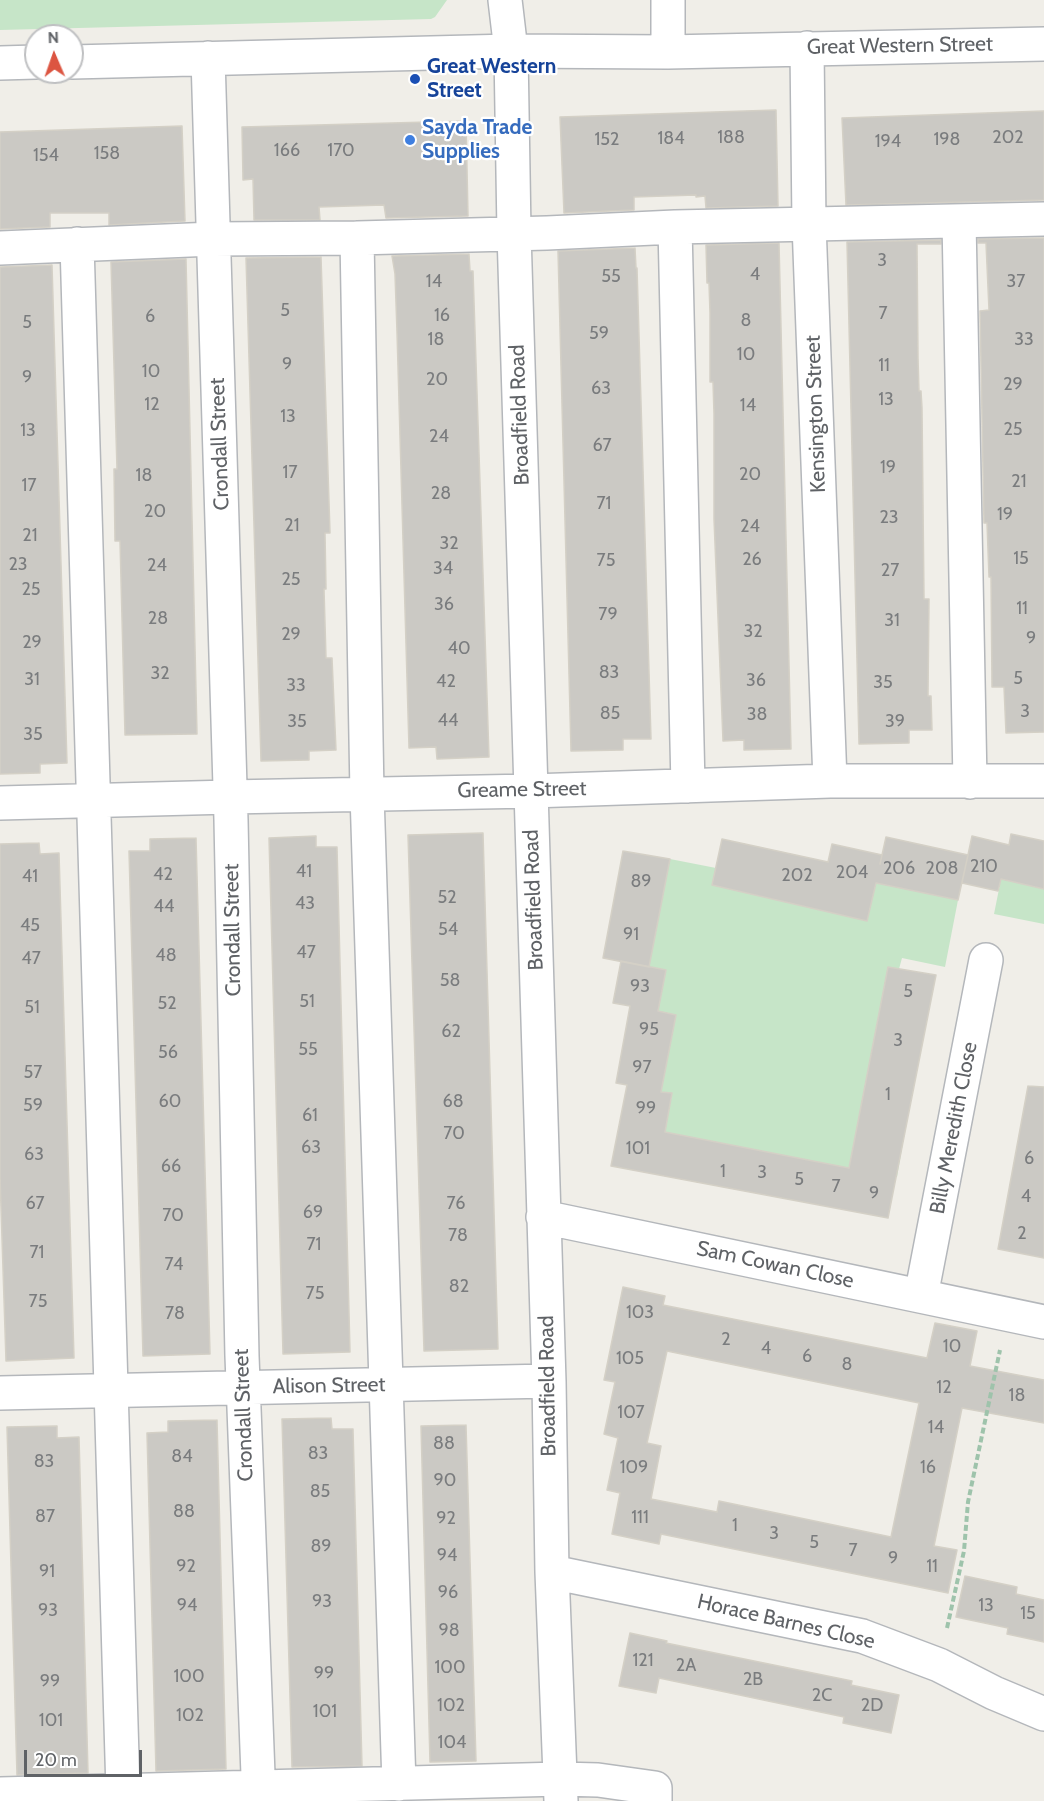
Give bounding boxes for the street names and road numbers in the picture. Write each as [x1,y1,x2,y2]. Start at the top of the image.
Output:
street label: Great Western Street [807,32,993,60]
street label: Kensington Street [801,335,831,493]
street label: Broadfield Road [505,344,535,486]
street label: Crondall Street [205,377,235,511]
street label: Greame Street [457,776,587,804]
street label: Broadfield Road [519,829,549,971]
street label: Crondall Street [219,863,247,997]
street label: Billy Meredith Close [925,1040,983,1216]
street label: Sam Cowan Close [694,1236,856,1294]
street label: Broadfield Road [534,1315,562,1457]
street label: Crondall Street [229,1348,259,1482]
street label: Alison Street [272,1372,386,1400]
street label: Horace Barnes Close [695,1589,877,1655]

